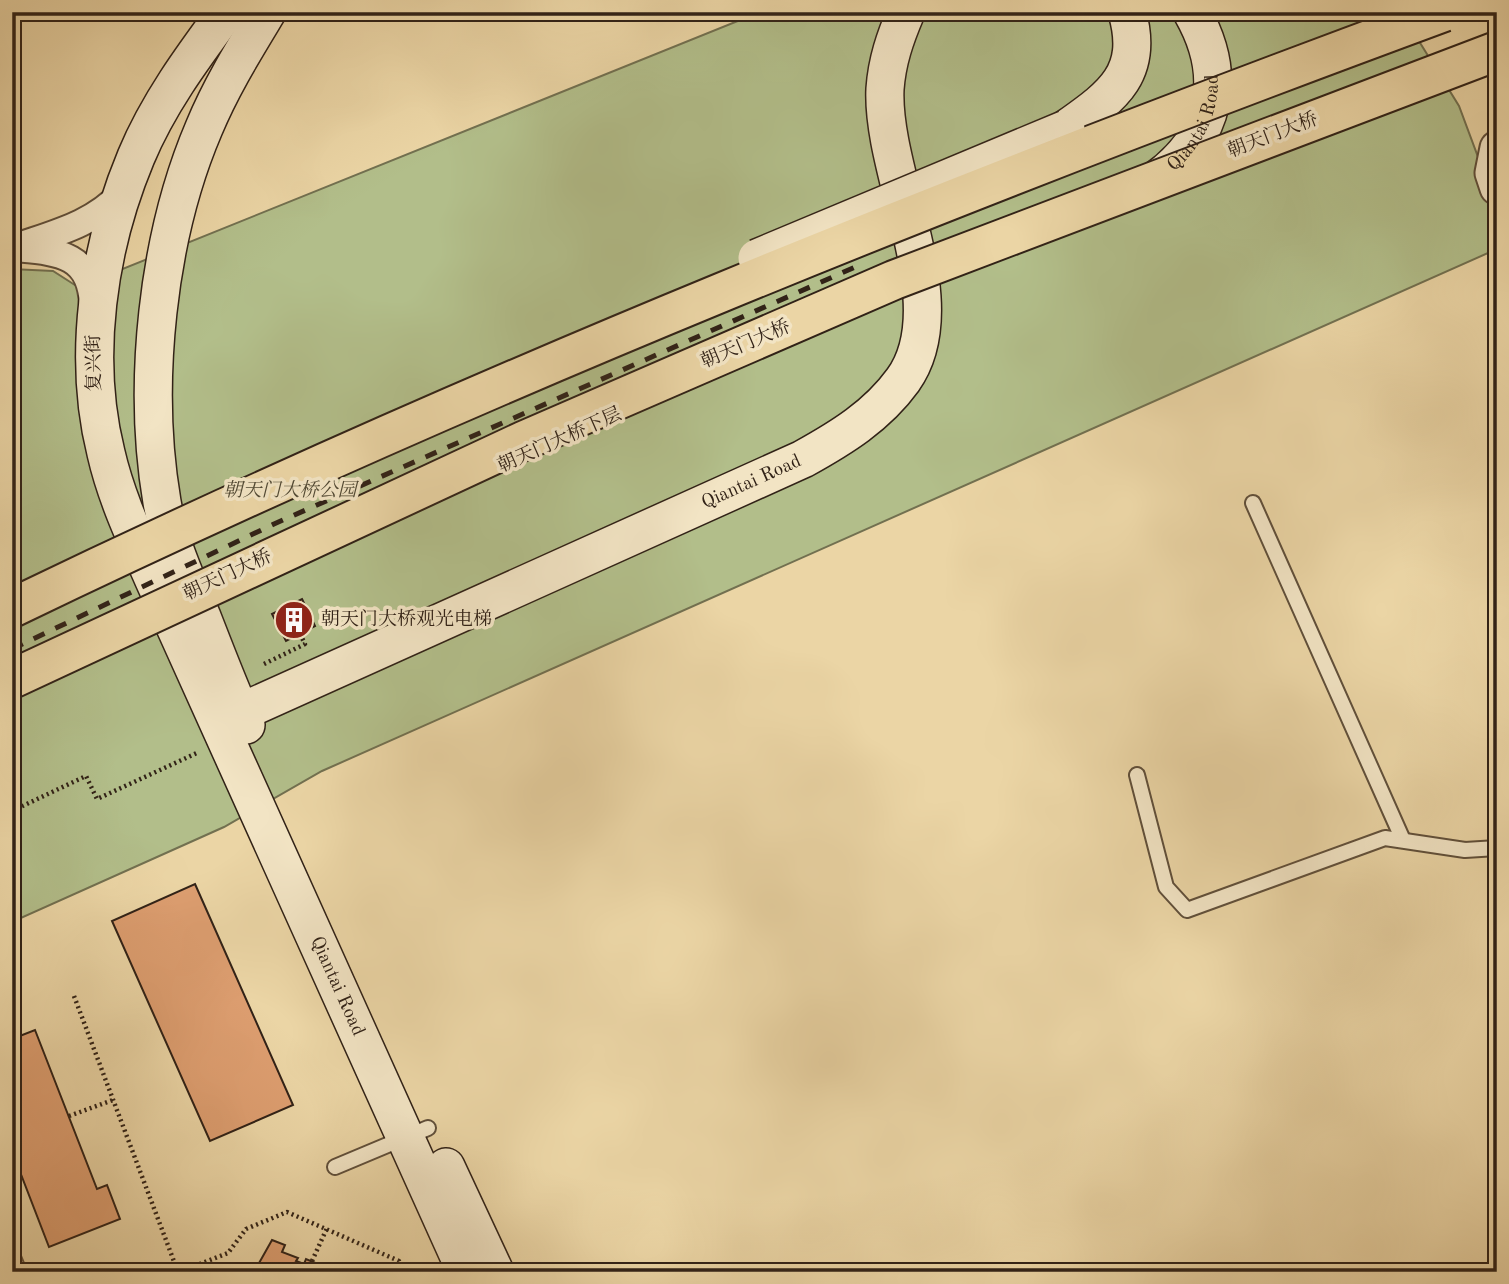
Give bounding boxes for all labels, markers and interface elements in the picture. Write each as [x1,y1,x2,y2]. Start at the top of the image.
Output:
street label: Qiantai Road [1164,74,1222,175]
street label: 朝天门大桥 [1224,107,1321,162]
street label: 朝天门大桥 [697,315,793,372]
street label: 复兴街 [83,334,105,392]
street label: 朝天门大桥下层 [494,403,625,477]
street label: Qiantai Road [699,452,804,513]
park label: 朝天门大桥公园 [223,479,359,501]
street label: 朝天门大桥 [180,545,275,605]
building icon: 朝天门大桥观光电梯 [273,599,315,641]
place label: 朝天门大桥观光电梯 [321,608,492,630]
street label: Qiantai Road [306,933,368,1039]

